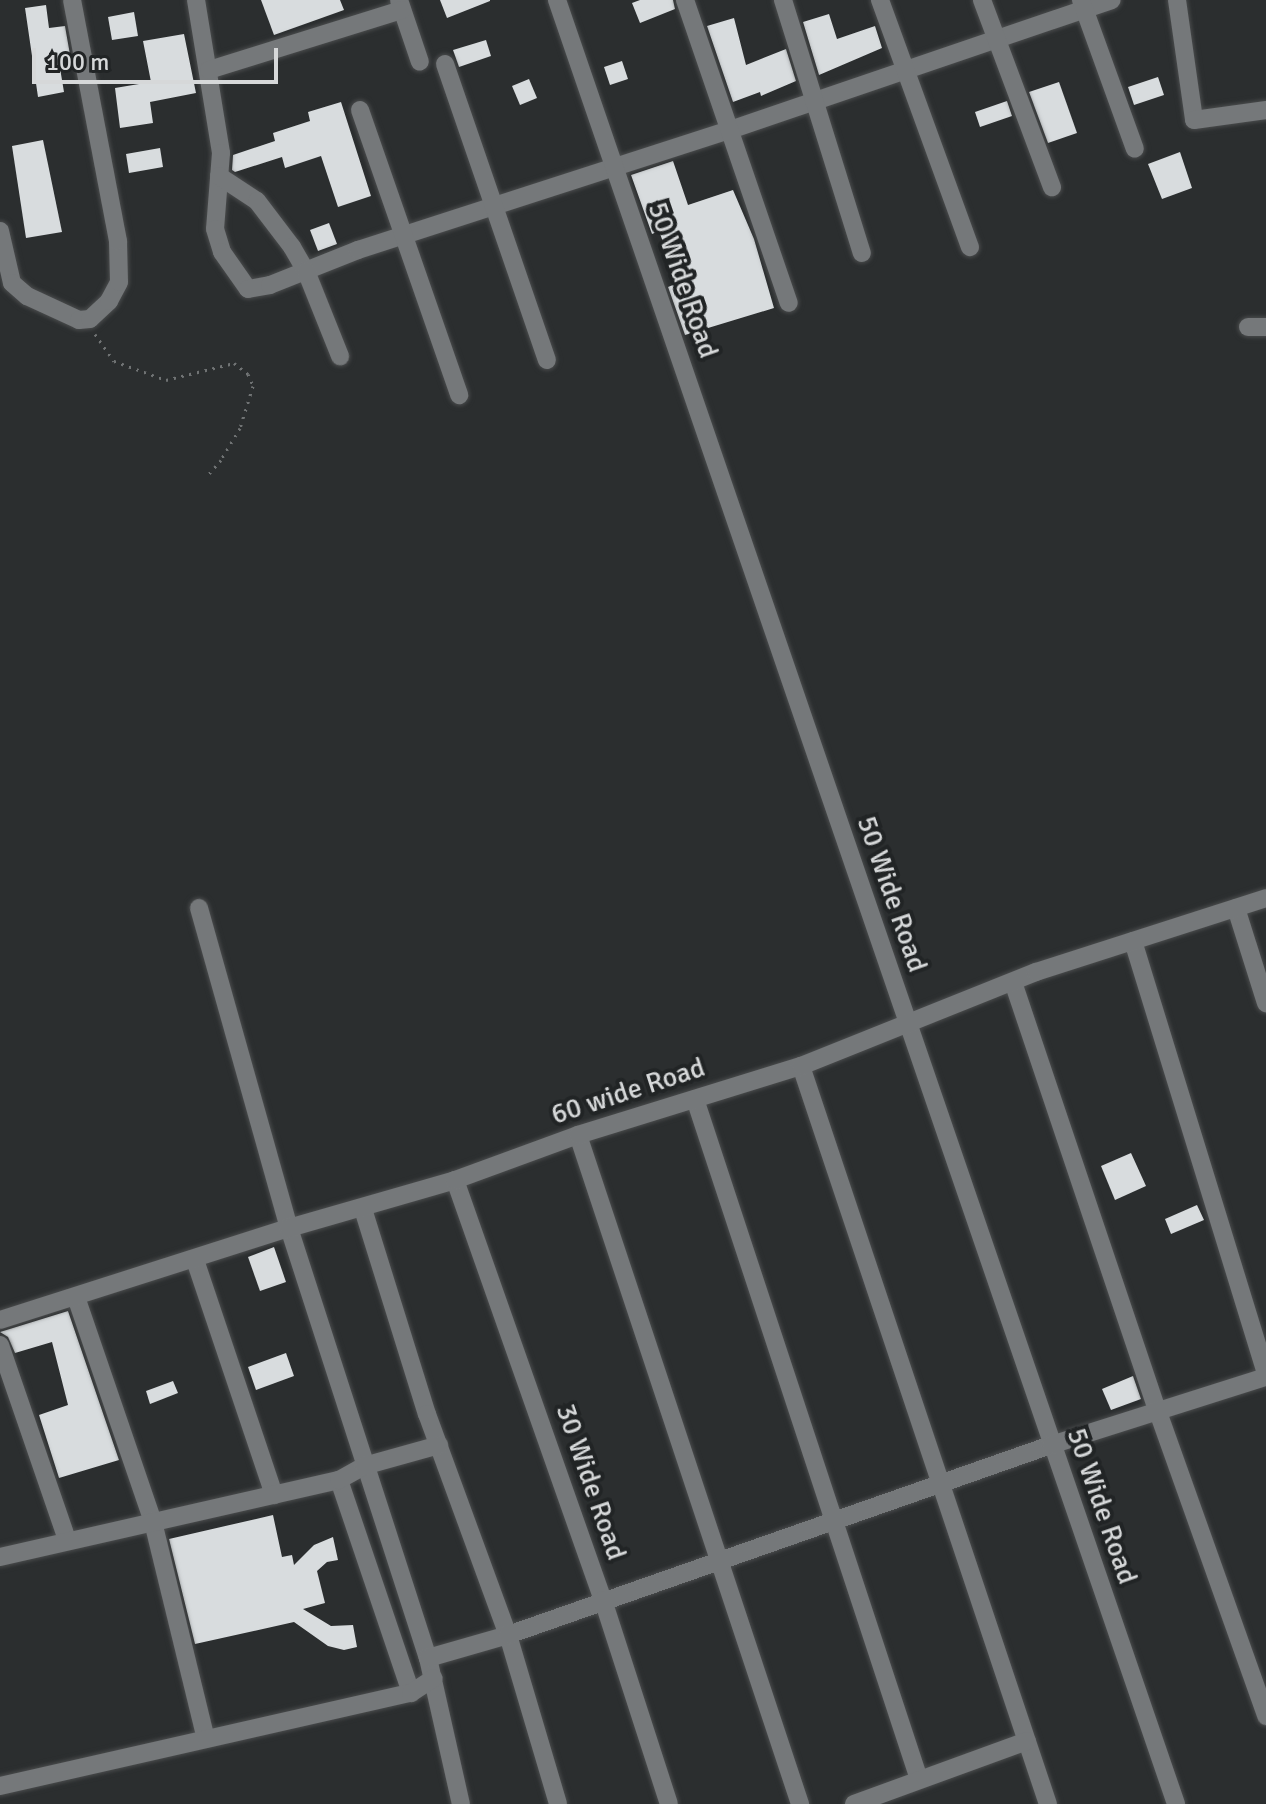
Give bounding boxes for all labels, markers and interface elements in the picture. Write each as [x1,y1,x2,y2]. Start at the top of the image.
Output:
scale bar [36,32,282,82]
text: 100 m [46,47,109,77]
street label: 50 Wide Road [641,198,725,362]
street label: 50 Wide Road [850,812,934,976]
street label: 60 wide Road [547,1050,709,1132]
street label: 30 Wide Road [549,1400,633,1564]
street label: 50 Wide Road [1060,1424,1144,1588]

